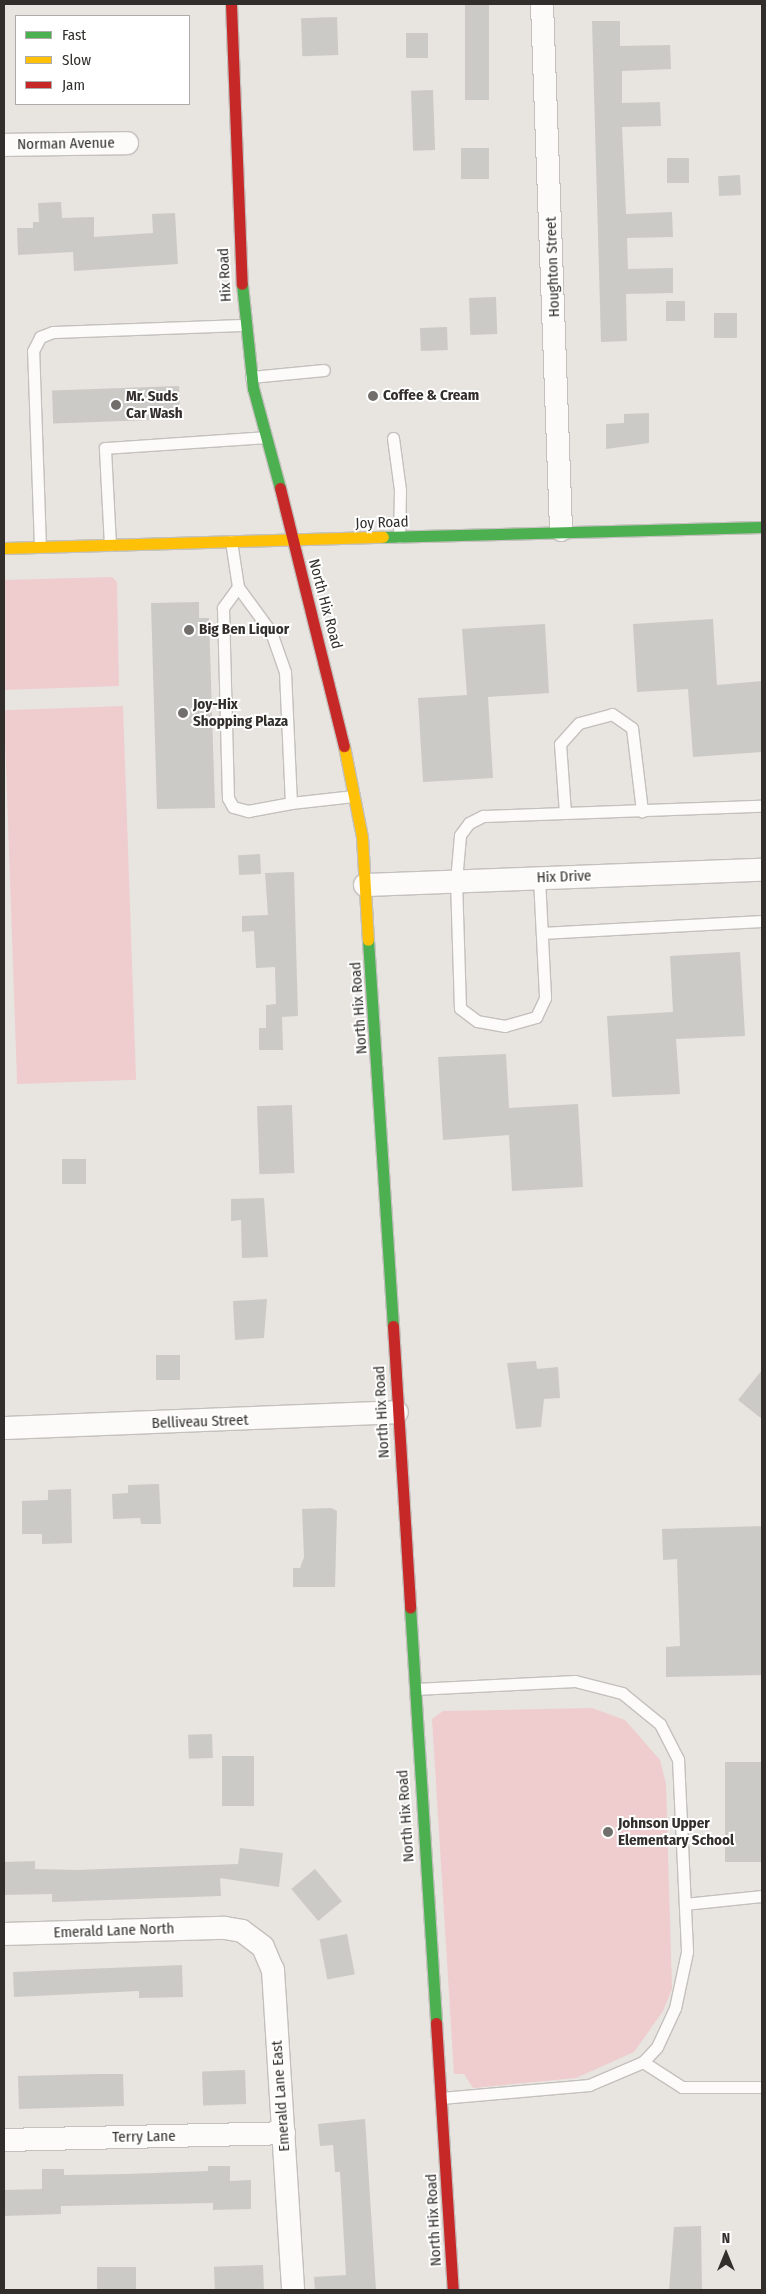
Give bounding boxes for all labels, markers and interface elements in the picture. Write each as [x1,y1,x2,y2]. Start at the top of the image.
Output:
legend [15,15,190,105]
text: Fast [62,26,86,44]
text: Slow [62,51,91,69]
text: Jam [62,76,85,94]
street label: Norman Avenue [17,134,115,154]
street label: Houghton Street [542,216,564,318]
street label: Hix Road [215,248,235,302]
place label: Mr. Suds Car Wash [126,387,183,422]
place label: Coffee & Cream [383,387,479,405]
marker: Coffee & Cream [367,390,379,402]
marker: Mr. Suds Car Wash [110,399,122,411]
street label: Joy Road [355,513,409,533]
street label: North Hix Road [304,557,346,651]
place label: Big Ben Liquor [199,621,289,639]
marker: Big Ben Liquor [183,624,195,636]
place label: Joy-Hix Shopping Plaza [193,695,288,730]
marker: Joy-Hix Shopping Plaza [177,707,189,719]
street label: Hix Drive [536,867,592,887]
street label: North Hix Road [347,961,371,1055]
street label: North Hix Road [371,1365,393,1459]
street label: Belliveau Street [151,1411,249,1433]
street label: North Hix Road [394,1769,418,1863]
place label: Johnson Upper Elementary School [618,1814,734,1849]
marker: Johnson Upper Elementary School [602,1826,614,1838]
street label: Emerald Lane North [53,1920,175,1942]
street label: Emerald Lane East [268,2040,294,2152]
street label: Terry Lane [112,2127,176,2147]
street label: North Hix Road [423,2173,445,2267]
north arrow [701,2229,751,2279]
text: N [722,2230,730,2247]

